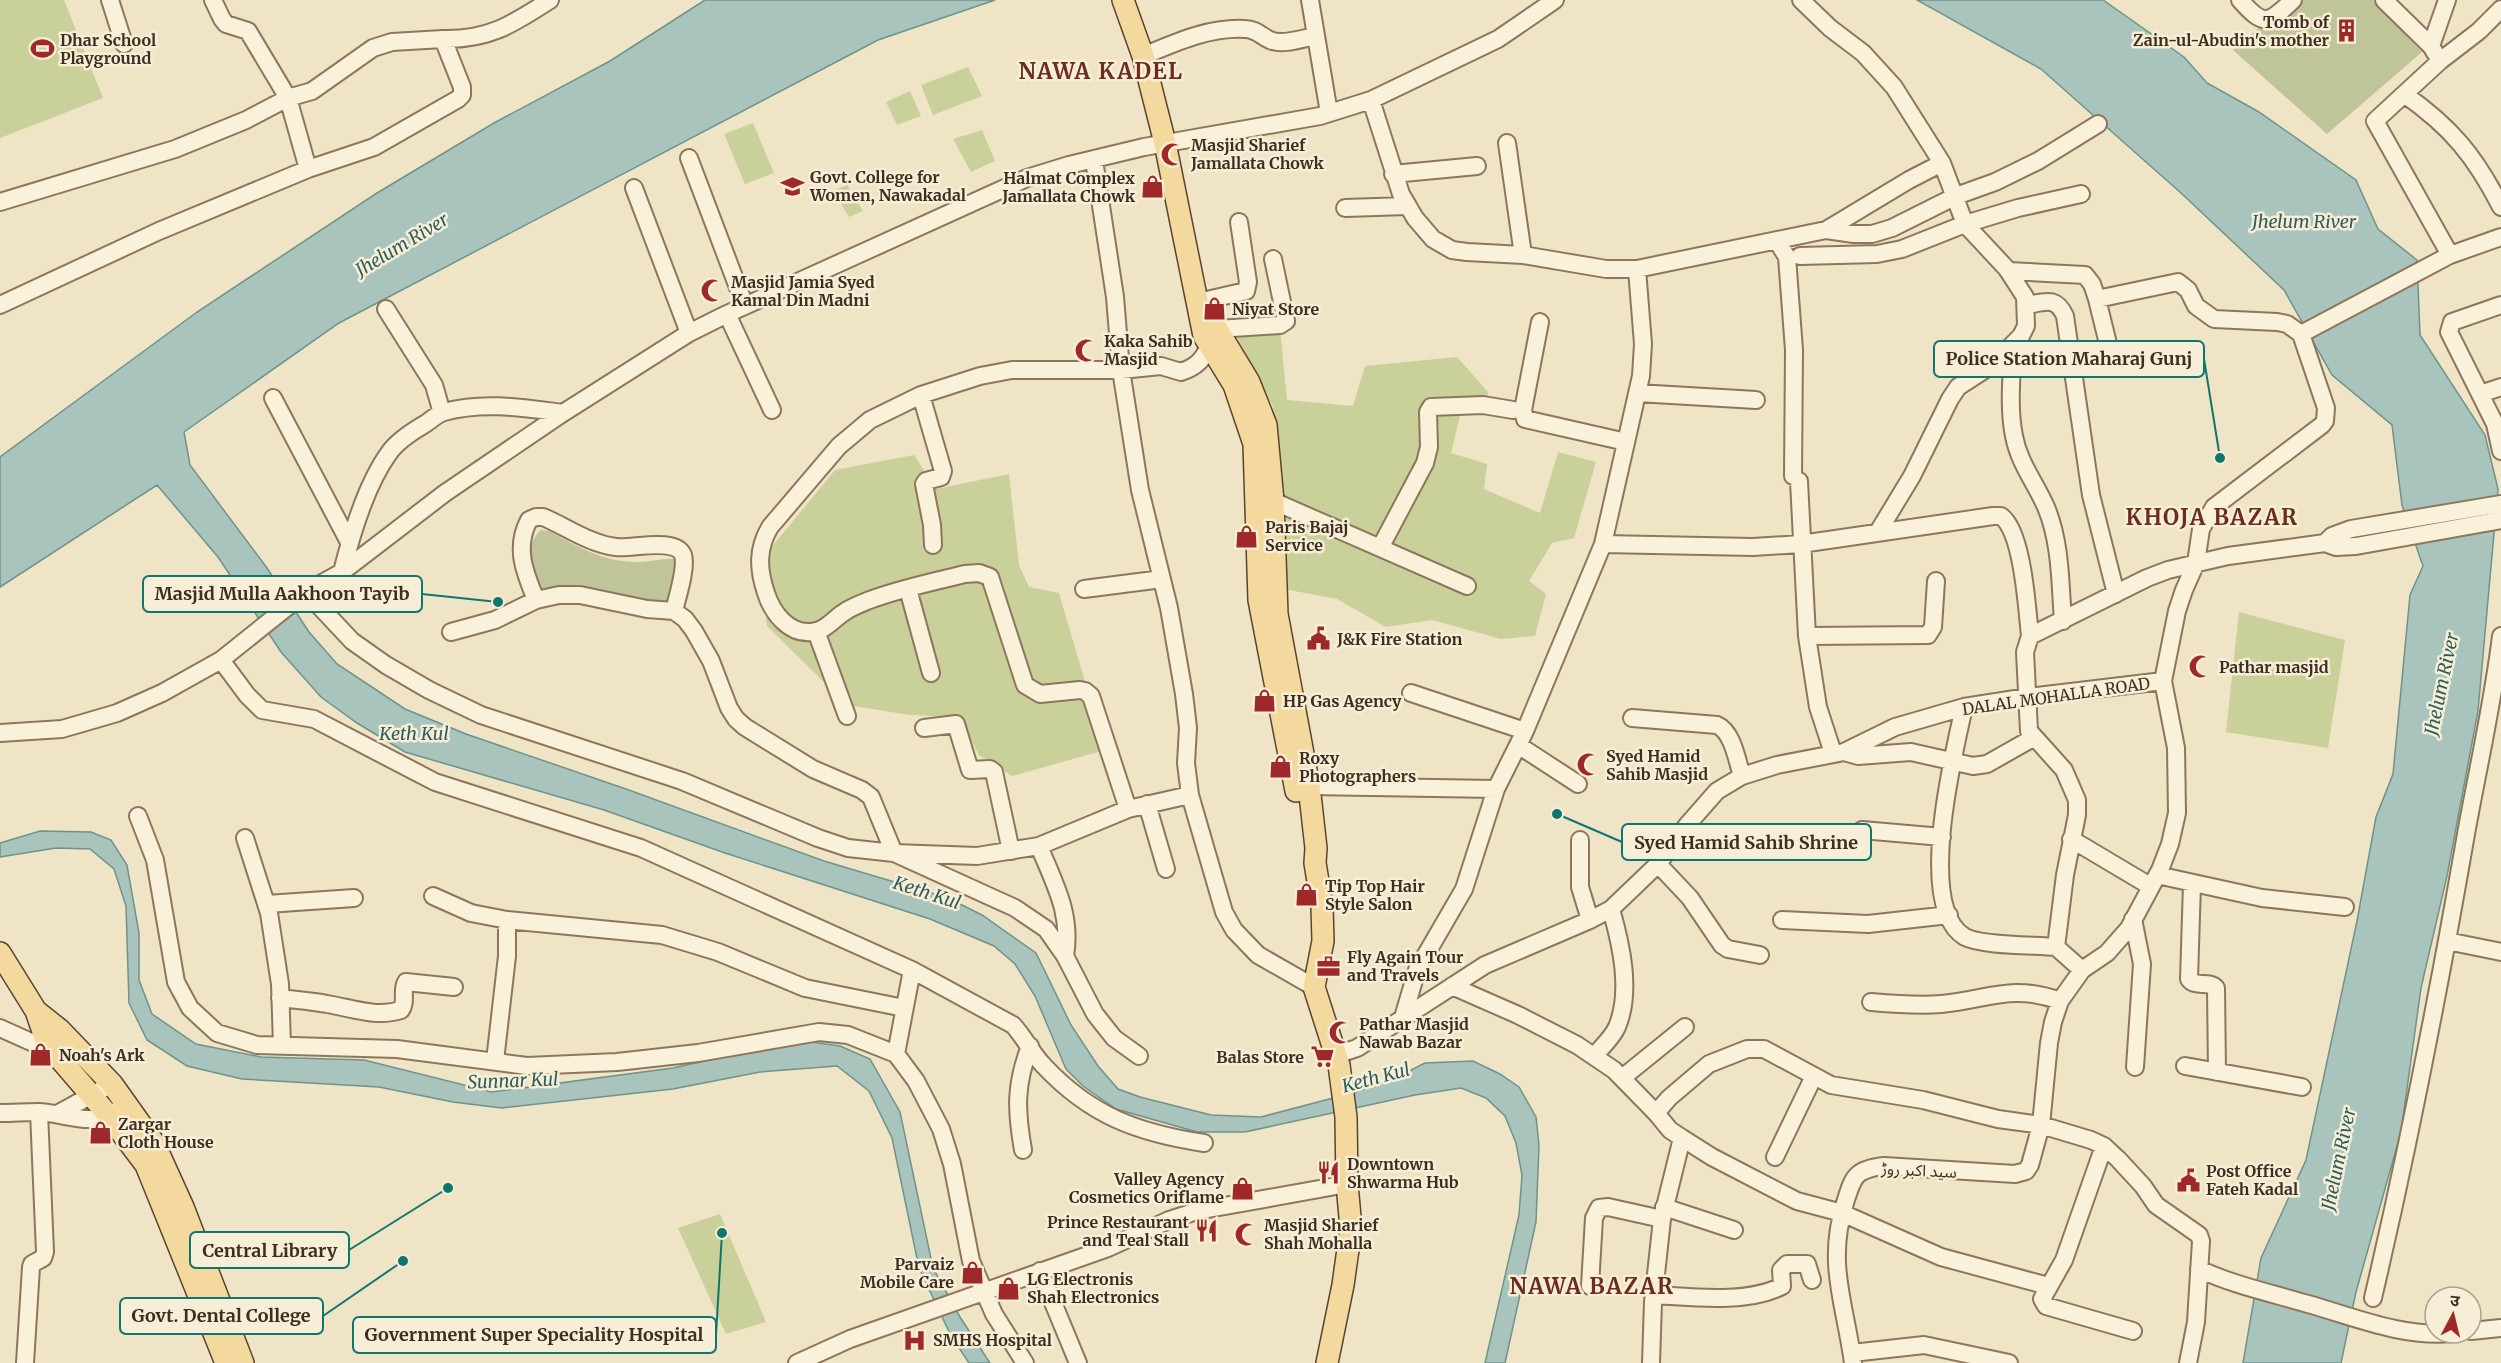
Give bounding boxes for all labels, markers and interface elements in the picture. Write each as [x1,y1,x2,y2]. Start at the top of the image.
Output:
place label: Tomb of Zain-ul-Abudin's mother [2133,12,2330,50]
building icon: Tomb of Zain-ul-Abudin's mother [2334,18,2360,44]
place label: Dhar School Playground [60,30,156,68]
sports icon: Dhar School Playground [29,36,55,62]
district label: NAWA KADEL [1018,57,1184,85]
place label: Masjid Sharief Jamallata Chowk [1190,135,1324,173]
mosque icon: Masjid Sharief Jamallata Chowk [1160,141,1186,167]
place label: Govt. College for Women, Nawakadal [809,167,966,206]
place label: Halmat Complex Jamallata Chowk [1001,168,1136,206]
school or university icon: Govt. College for Women, Nawakadal [779,173,805,199]
shop icon: Halmat Complex Jamallata Chowk [1140,174,1166,200]
water label: Jhelum River [349,208,453,282]
water label: Jhelum River [2250,210,2357,233]
place label: Masjid Jamia Syed Kamal Din Madni [731,272,875,310]
mosque icon: Masjid Jamia Syed Kamal Din Madni [700,278,726,304]
shop icon: Niyat Store [1201,296,1227,322]
place label: Niyat Store [1232,299,1319,319]
place label: Kaka Sahib Masjid [1104,331,1193,369]
mosque icon: Kaka Sahib Masjid [1073,337,1099,363]
callout: Police Station Maharaj Gunj [1934,341,2204,377]
text: Police Station Maharaj Gunj [1946,347,2192,370]
district label: KHOJA BAZAR [2125,503,2299,531]
place label: Paris Bajaj Service [1265,517,1349,555]
shop icon: Paris Bajaj Service [1234,523,1260,549]
callout: Masjid Mulla Aakhoon Tayib [143,576,422,612]
text: Masjid Mulla Aakhoon Tayib [155,582,409,605]
public building icon: J&K Fire Station [1306,626,1332,652]
place label: J&K Fire Station [1336,629,1462,649]
water label: Jhelum River [2419,630,2464,739]
mosque icon: Pathar masjid [2188,654,2214,680]
place label: Pathar masjid [2219,657,2329,677]
street label: DALAL MOHALLA ROAD [1961,673,2151,719]
shop icon: HP Gas Agency [1252,688,1278,714]
place label: HP Gas Agency [1283,691,1402,711]
water label: Keth Kul [378,722,449,745]
place label: Syed Hamid Sahib Masjid [1606,746,1708,784]
place label: Roxy Photographers [1299,748,1416,786]
mosque icon: Syed Hamid Sahib Masjid [1575,752,1601,778]
shop icon: Roxy Photographers [1268,754,1294,780]
callout: Syed Hamid Sahib Shrine [1622,824,1871,860]
text: Syed Hamid Sahib Shrine [1634,831,1858,854]
water label: Keth Kul [890,871,964,914]
place label: Tip Top Hair Style Salon [1325,876,1425,914]
shop icon: Tip Top Hair Style Salon [1294,882,1320,908]
place label: Fly Again Tour and Travels [1347,947,1464,985]
office icon: Fly Again Tour and Travels [1316,953,1342,979]
place label: Pathar Masjid Nawab Bazar [1359,1014,1469,1052]
mosque icon: Pathar Masjid Nawab Bazar [1328,1020,1354,1046]
shop icon: Noah's Ark [28,1042,54,1068]
supermarket icon: Balas Store [1309,1044,1335,1070]
place label: Noah's Ark [59,1045,145,1065]
place label: Balas Store [1216,1047,1304,1067]
water label: Keth Kul [1338,1057,1412,1098]
water label: Sunnar Kul [467,1067,559,1094]
water label: Jhelum River [2316,1105,2361,1214]
place label: Zargar Cloth House [118,1114,214,1152]
shop icon: Zargar Cloth House [87,1120,113,1146]
place label: Downtown Shwarma Hub [1347,1154,1459,1192]
street label: سید اکبر روڑ [1880,1158,1957,1182]
restaurant icon: Downtown Shwarma Hub [1316,1160,1342,1186]
place label: Post Office Fateh Kadal [2206,1161,2298,1199]
public building icon: Post Office Fateh Kadal [2175,1167,2201,1193]
place label: Valley Agency Cosmetics Oriflame [1069,1169,1225,1207]
shop icon: Valley Agency Cosmetics Oriflame [1229,1175,1255,1201]
place label: Prince Restaurant and Teal Stall [1047,1212,1190,1250]
place label: Masjid Sharief Shah Mohalla [1264,1215,1379,1253]
restaurant icon: Prince Restaurant and Teal Stall [1194,1218,1220,1244]
mosque icon: Masjid Sharief Shah Mohalla [1233,1221,1259,1247]
callout: Central Library [190,1232,349,1268]
text: Central Library [202,1239,338,1262]
place label: Parvaiz Mobile Care [860,1254,954,1292]
shop icon: Parvaiz Mobile Care [959,1260,985,1286]
place label: LG Electronis Shah Electronics [1027,1269,1159,1307]
district label: NAWA BAZAR [1510,1272,1674,1300]
shop icon: LG Electronis Shah Electronics [996,1275,1022,1301]
north arrow [2423,1285,2483,1345]
text: उ [2449,1290,2461,1311]
callout: Govt. Dental College [120,1298,323,1334]
text: Govt. Dental College [131,1304,311,1327]
callout: Government Super Speciality Hospital [353,1317,716,1353]
text: Government Super Speciality Hospital [365,1323,704,1346]
hospital icon: SMHS Hospital [902,1327,928,1353]
place label: SMHS Hospital [933,1330,1052,1350]

